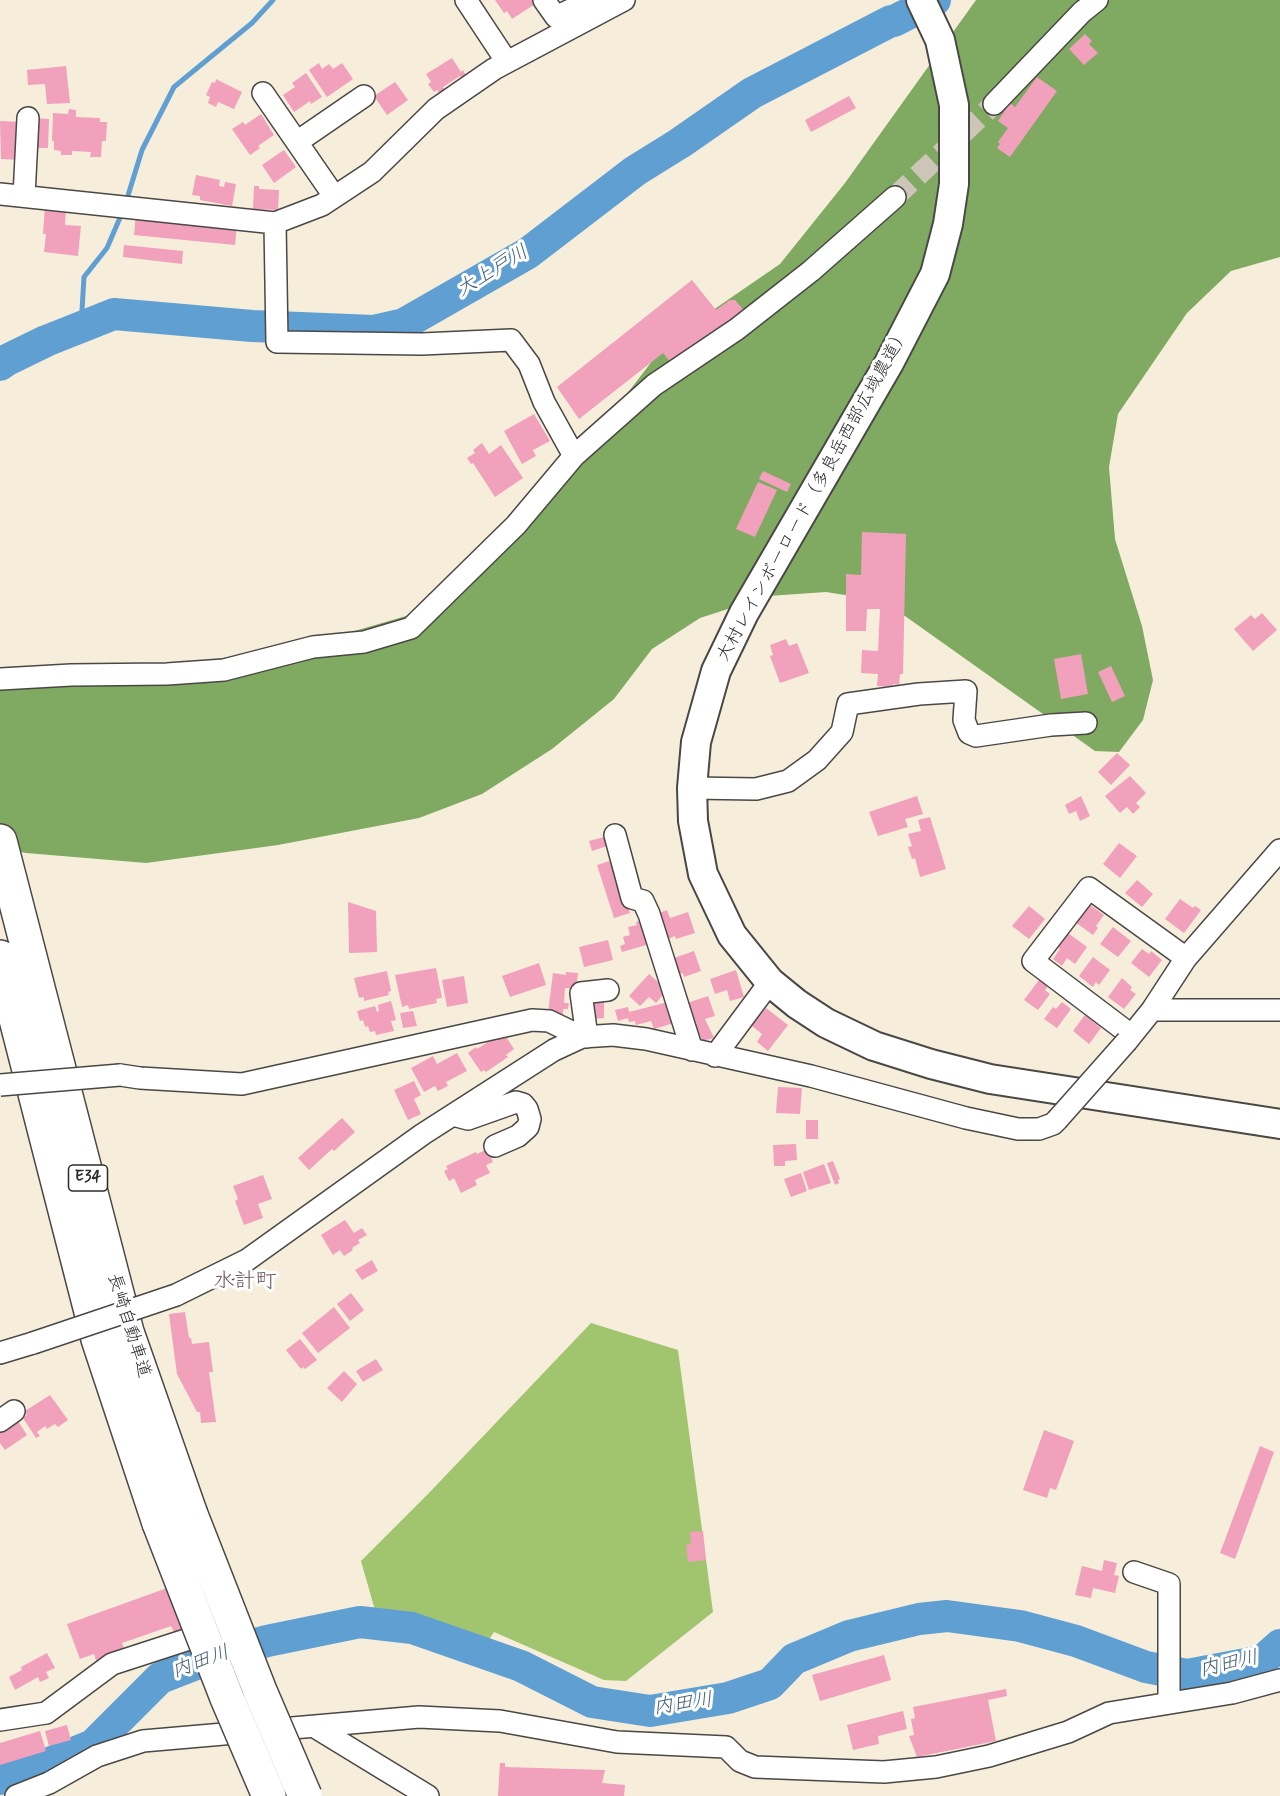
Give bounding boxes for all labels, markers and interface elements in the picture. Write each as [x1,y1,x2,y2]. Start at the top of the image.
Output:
water label: 大上戸川 [453,241,533,303]
street label: 大村レインボーロード（多良岳西部広域農道） [713,324,915,666]
road number: E34 [68,1165,107,1191]
district label: 水計町 [214,1270,276,1296]
street label: 長崎自動車道 [102,1271,154,1381]
water label: 内田川 [169,1641,233,1685]
water label: 内田川 [1197,1647,1261,1683]
water label: 内田川 [652,1689,714,1721]

